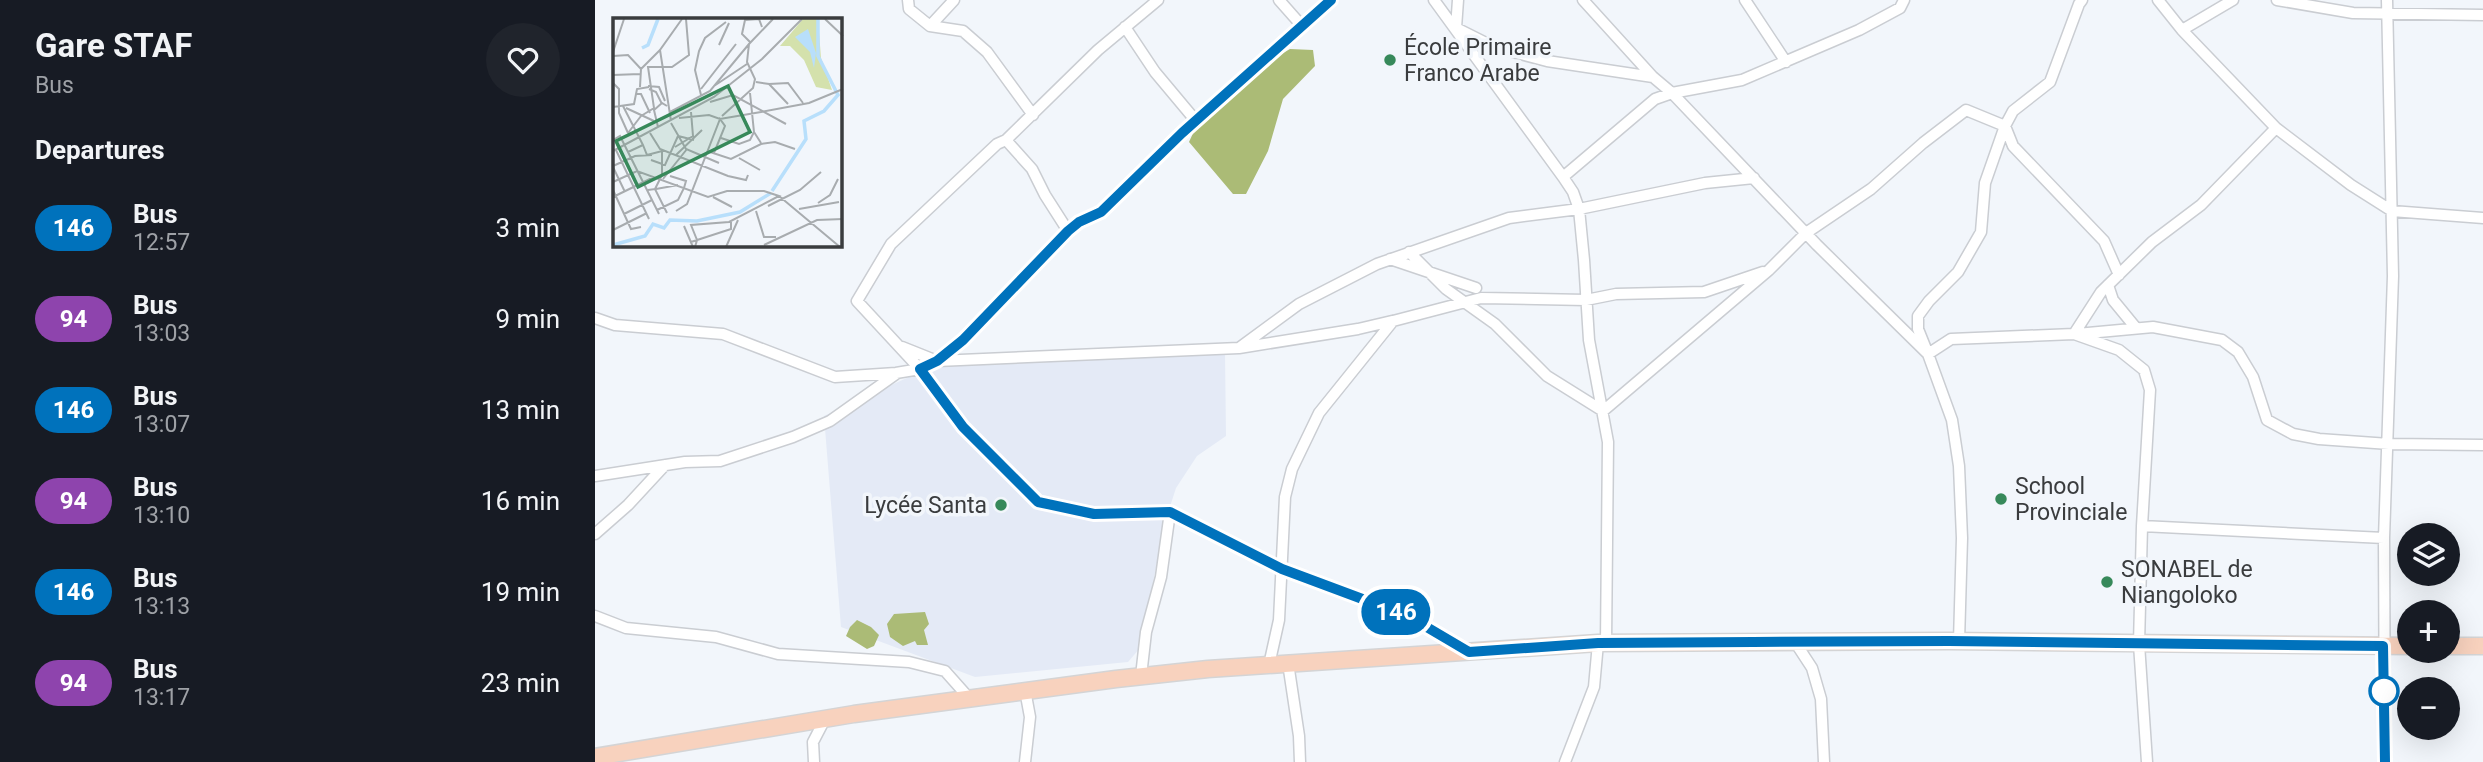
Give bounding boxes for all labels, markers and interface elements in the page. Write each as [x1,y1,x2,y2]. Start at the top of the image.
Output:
inset map [613,18,842,247]
button: heart [486,23,560,97]
text: Gare STAF [35,26,192,65]
place label: École Primaire Franco Arabe [1404,33,1551,87]
marker: École Primaire Franco Arabe [1382,52,1398,68]
text: Bus [35,72,74,99]
text: Departures [35,135,165,165]
text: Bus [133,199,178,229]
text: 3 min [495,213,560,243]
text: 146 [53,214,94,242]
text: 12:57 [133,229,190,256]
text: Bus [133,290,178,320]
text: 9 min [495,304,560,334]
text: 94 [60,305,87,333]
text: 13:03 [133,320,190,347]
text: Bus [133,381,178,411]
text: 13 min [481,395,560,425]
text: 146 [53,396,94,424]
text: 13:07 [133,411,190,438]
text: Bus [133,472,178,502]
place label: School Provinciale [2015,473,2127,526]
text: 16 min [481,486,560,516]
text: 94 [60,487,87,515]
marker: School Provinciale [1993,491,2009,507]
place label: Lycée Santa [864,492,987,519]
marker: Lycée Santa [993,497,1009,513]
text: 13:10 [133,502,190,529]
map controls [2397,523,2460,740]
button: layers [2397,523,2460,586]
place label: SONABEL de Niangoloko [2121,556,2253,609]
text: Bus [133,563,178,593]
marker: SONABEL de Niangoloko [2099,574,2115,590]
text: 19 min [481,577,560,607]
text: 146 [53,578,94,606]
line badge: 146 [1356,589,1436,635]
text: 13:13 [133,593,190,620]
text: 146 [1375,598,1417,626]
button: + [2397,600,2460,663]
text: Bus [133,654,178,684]
text: 23 min [481,668,560,698]
text: 94 [60,669,87,697]
unlabelled marker [2369,676,2399,706]
button: − [2397,677,2460,740]
text: 13:17 [133,684,190,711]

